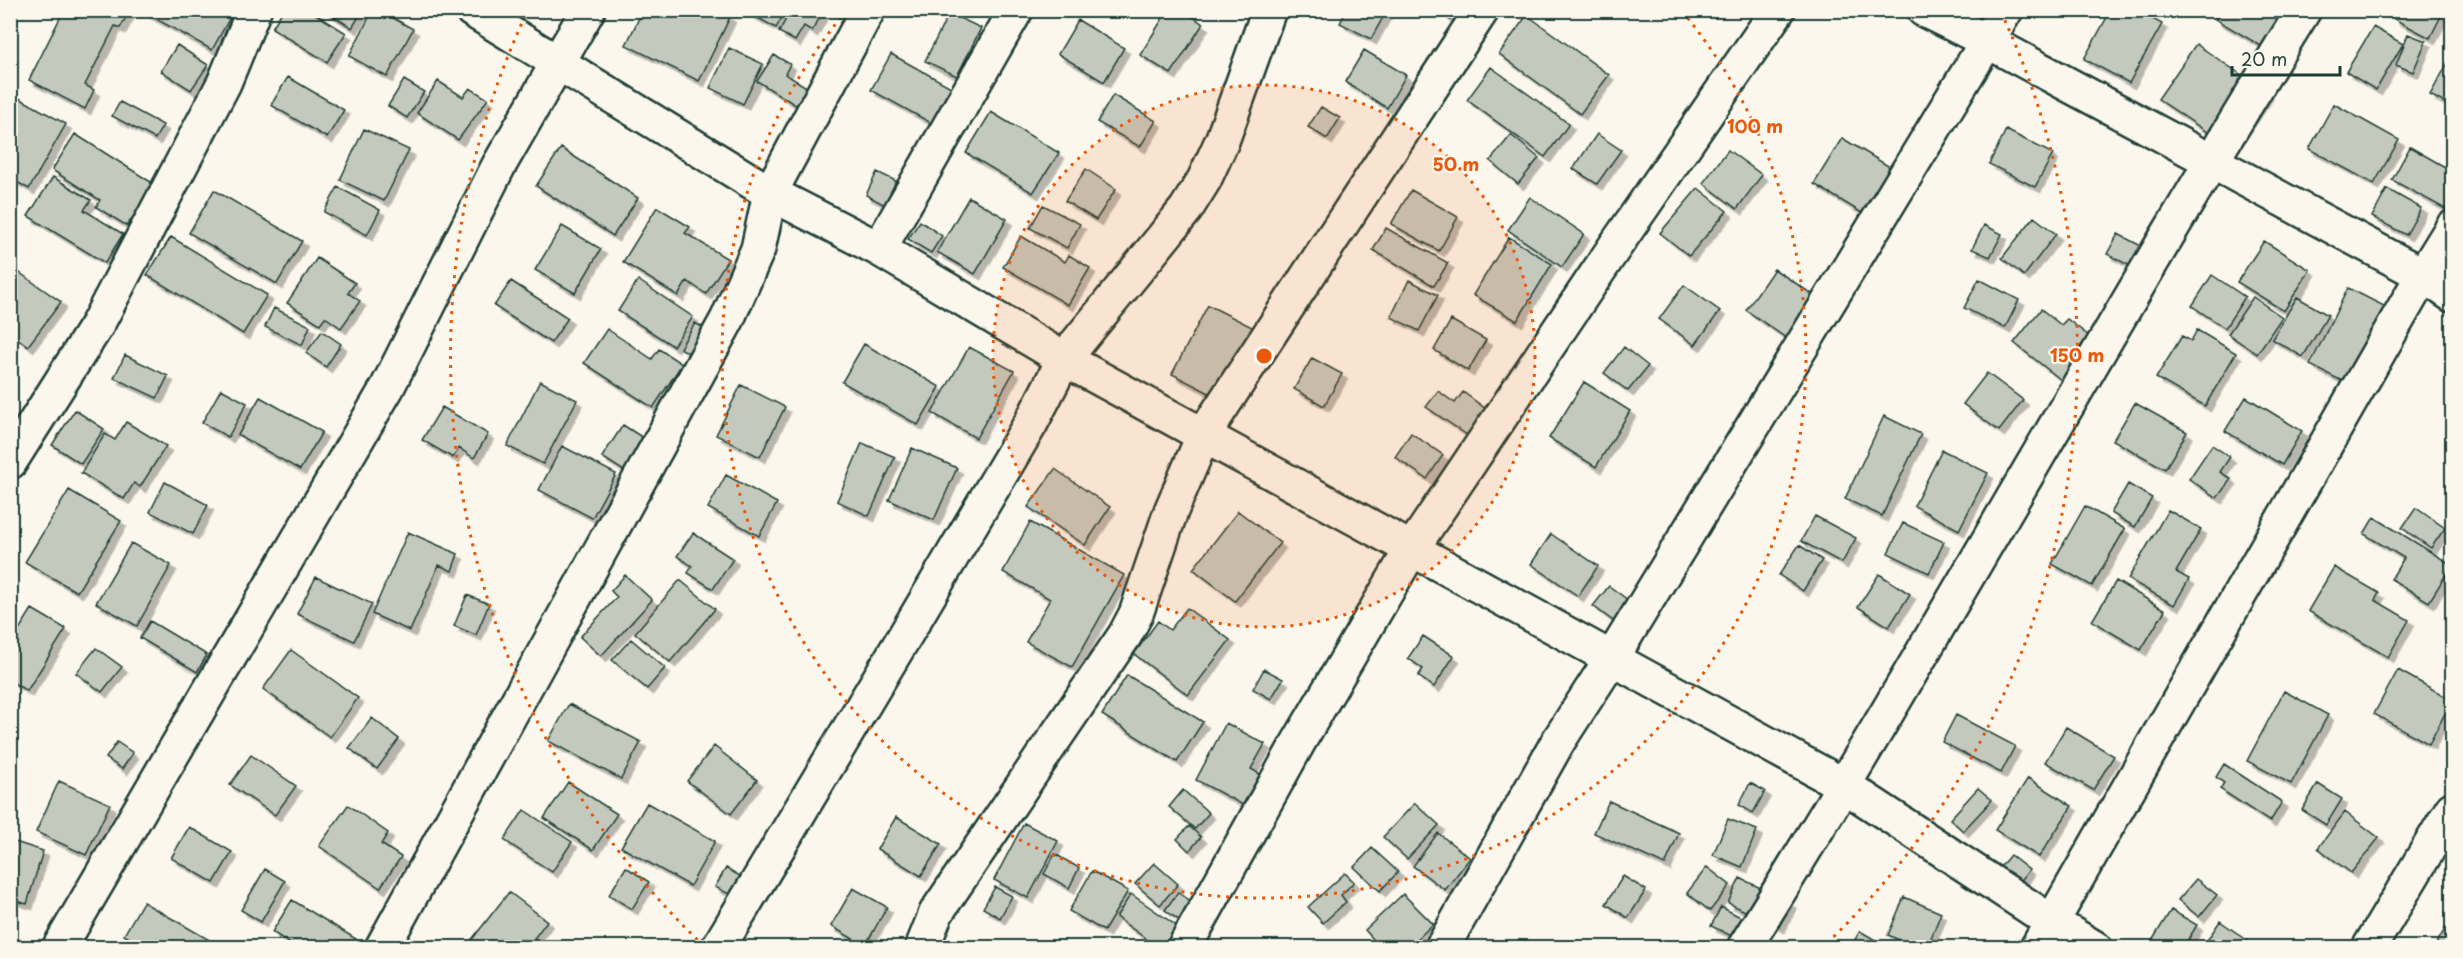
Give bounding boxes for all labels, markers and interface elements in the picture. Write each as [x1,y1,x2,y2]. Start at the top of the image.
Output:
scale bar [2232,39,2340,77]
text: 20 m [2241,45,2287,72]
text: 100 m [1727,112,1783,139]
text: 50 m [1433,150,1479,177]
text: 150 m [2050,341,2104,368]
centre of rings [1254,346,1274,366]

